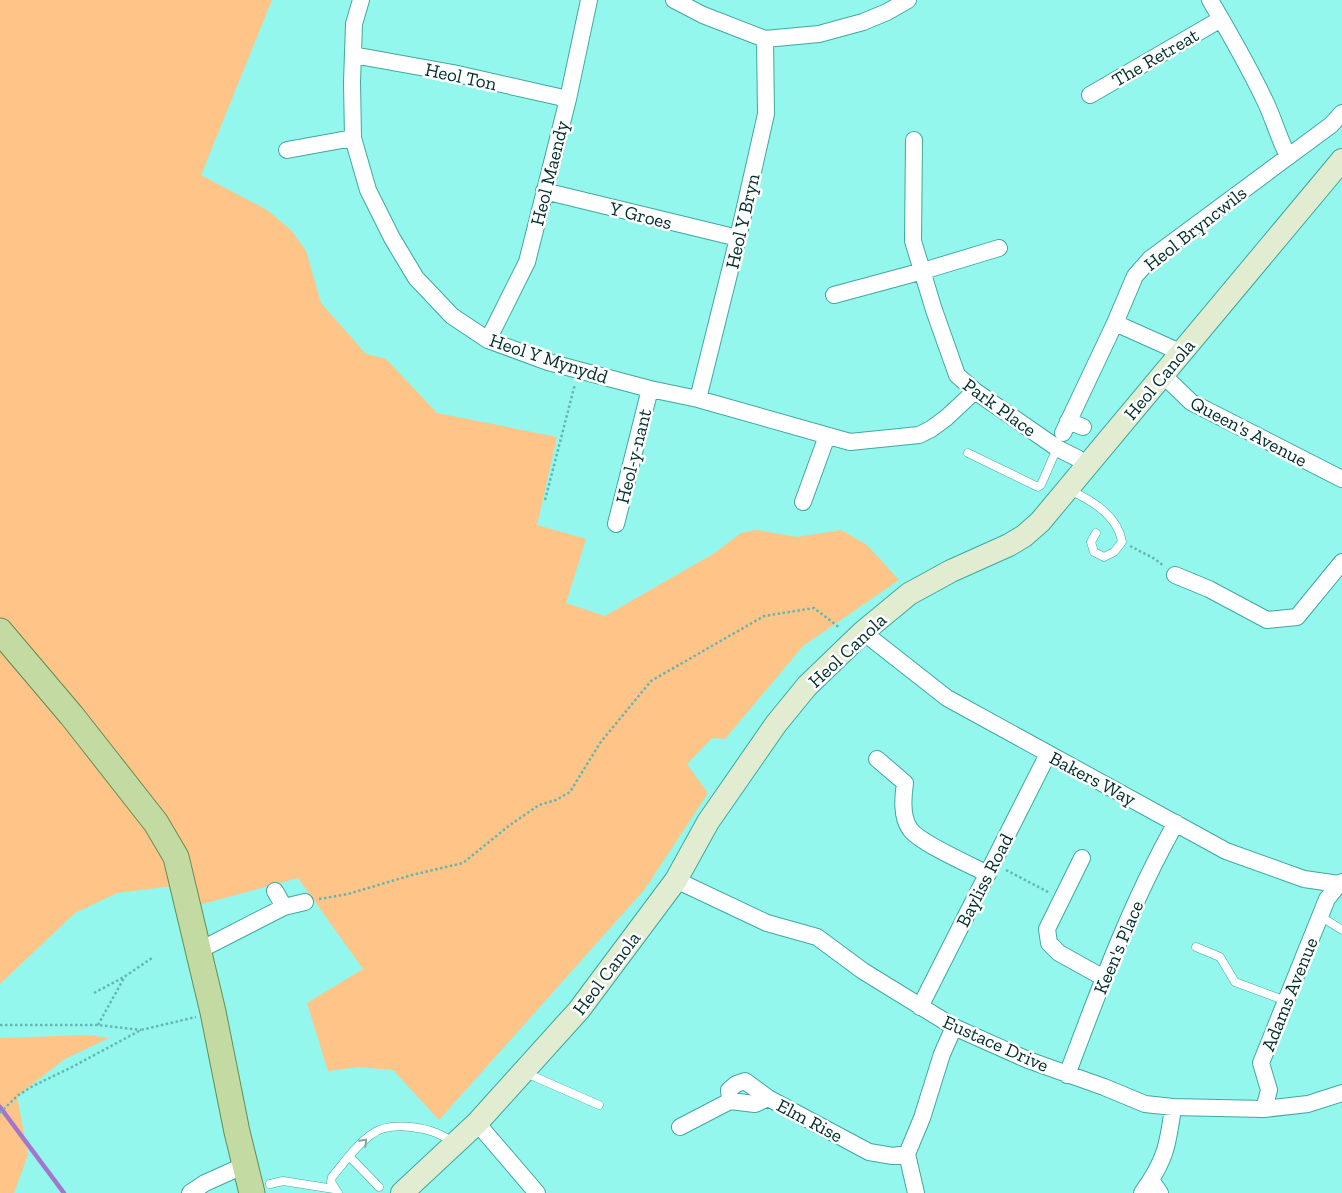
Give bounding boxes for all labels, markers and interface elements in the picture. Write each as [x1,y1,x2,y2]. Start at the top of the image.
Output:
street label: The Retreat [1108,23,1203,91]
street label: Heol Ton [423,58,499,95]
street label: Heol Maendy [525,118,574,228]
street label: Heol Y Bryn [720,171,765,271]
street label: Heol Bryncwils [1139,181,1251,276]
street label: Y Groes [606,196,674,234]
street label: Heol Y Mynydd [487,328,612,389]
street label: Heol Canola [1119,334,1200,424]
street label: Park Place [959,373,1041,442]
street label: Queen's Avenue [1186,391,1311,472]
street label: Heol-y-nant [611,406,656,506]
street label: Heol Canola [804,608,891,692]
street label: Bakers Way [1046,746,1140,811]
street label: Bayliss Road [951,829,1018,931]
street label: Keen's Place [1088,897,1148,997]
street label: Heol Canola [568,927,645,1019]
street label: Adams Avenue [1256,934,1323,1054]
street label: Eustace Drive [939,1010,1052,1077]
street label: Elm Rise [773,1094,847,1147]
one-way arrow [358,1139,367,1148]

